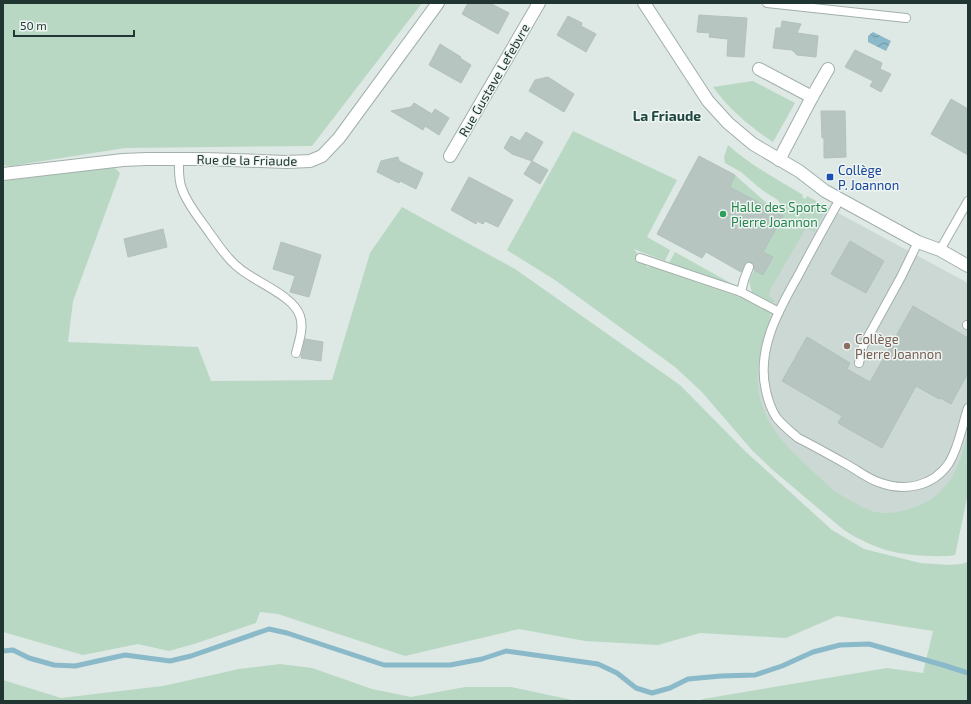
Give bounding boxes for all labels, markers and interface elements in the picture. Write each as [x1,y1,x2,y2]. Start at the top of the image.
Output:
scale bar [14,12,134,38]
text: 50 m [20,18,47,32]
street label: Rue Gustave Lefebvre [455,21,533,139]
district label: La Friaude [633,107,701,124]
street label: Rue de la Friaude [196,151,298,169]
place label: Collège P. Joannon [838,162,899,193]
marker: Collège P. Joannon [825,172,835,182]
place label: Halle des Sports Pierre Joannon [731,199,827,230]
marker: Halle des Sports Pierre Joannon [718,209,728,219]
place label: Collège Pierre Joannon [855,331,942,362]
marker: Collège Pierre Joannon [842,341,852,351]

